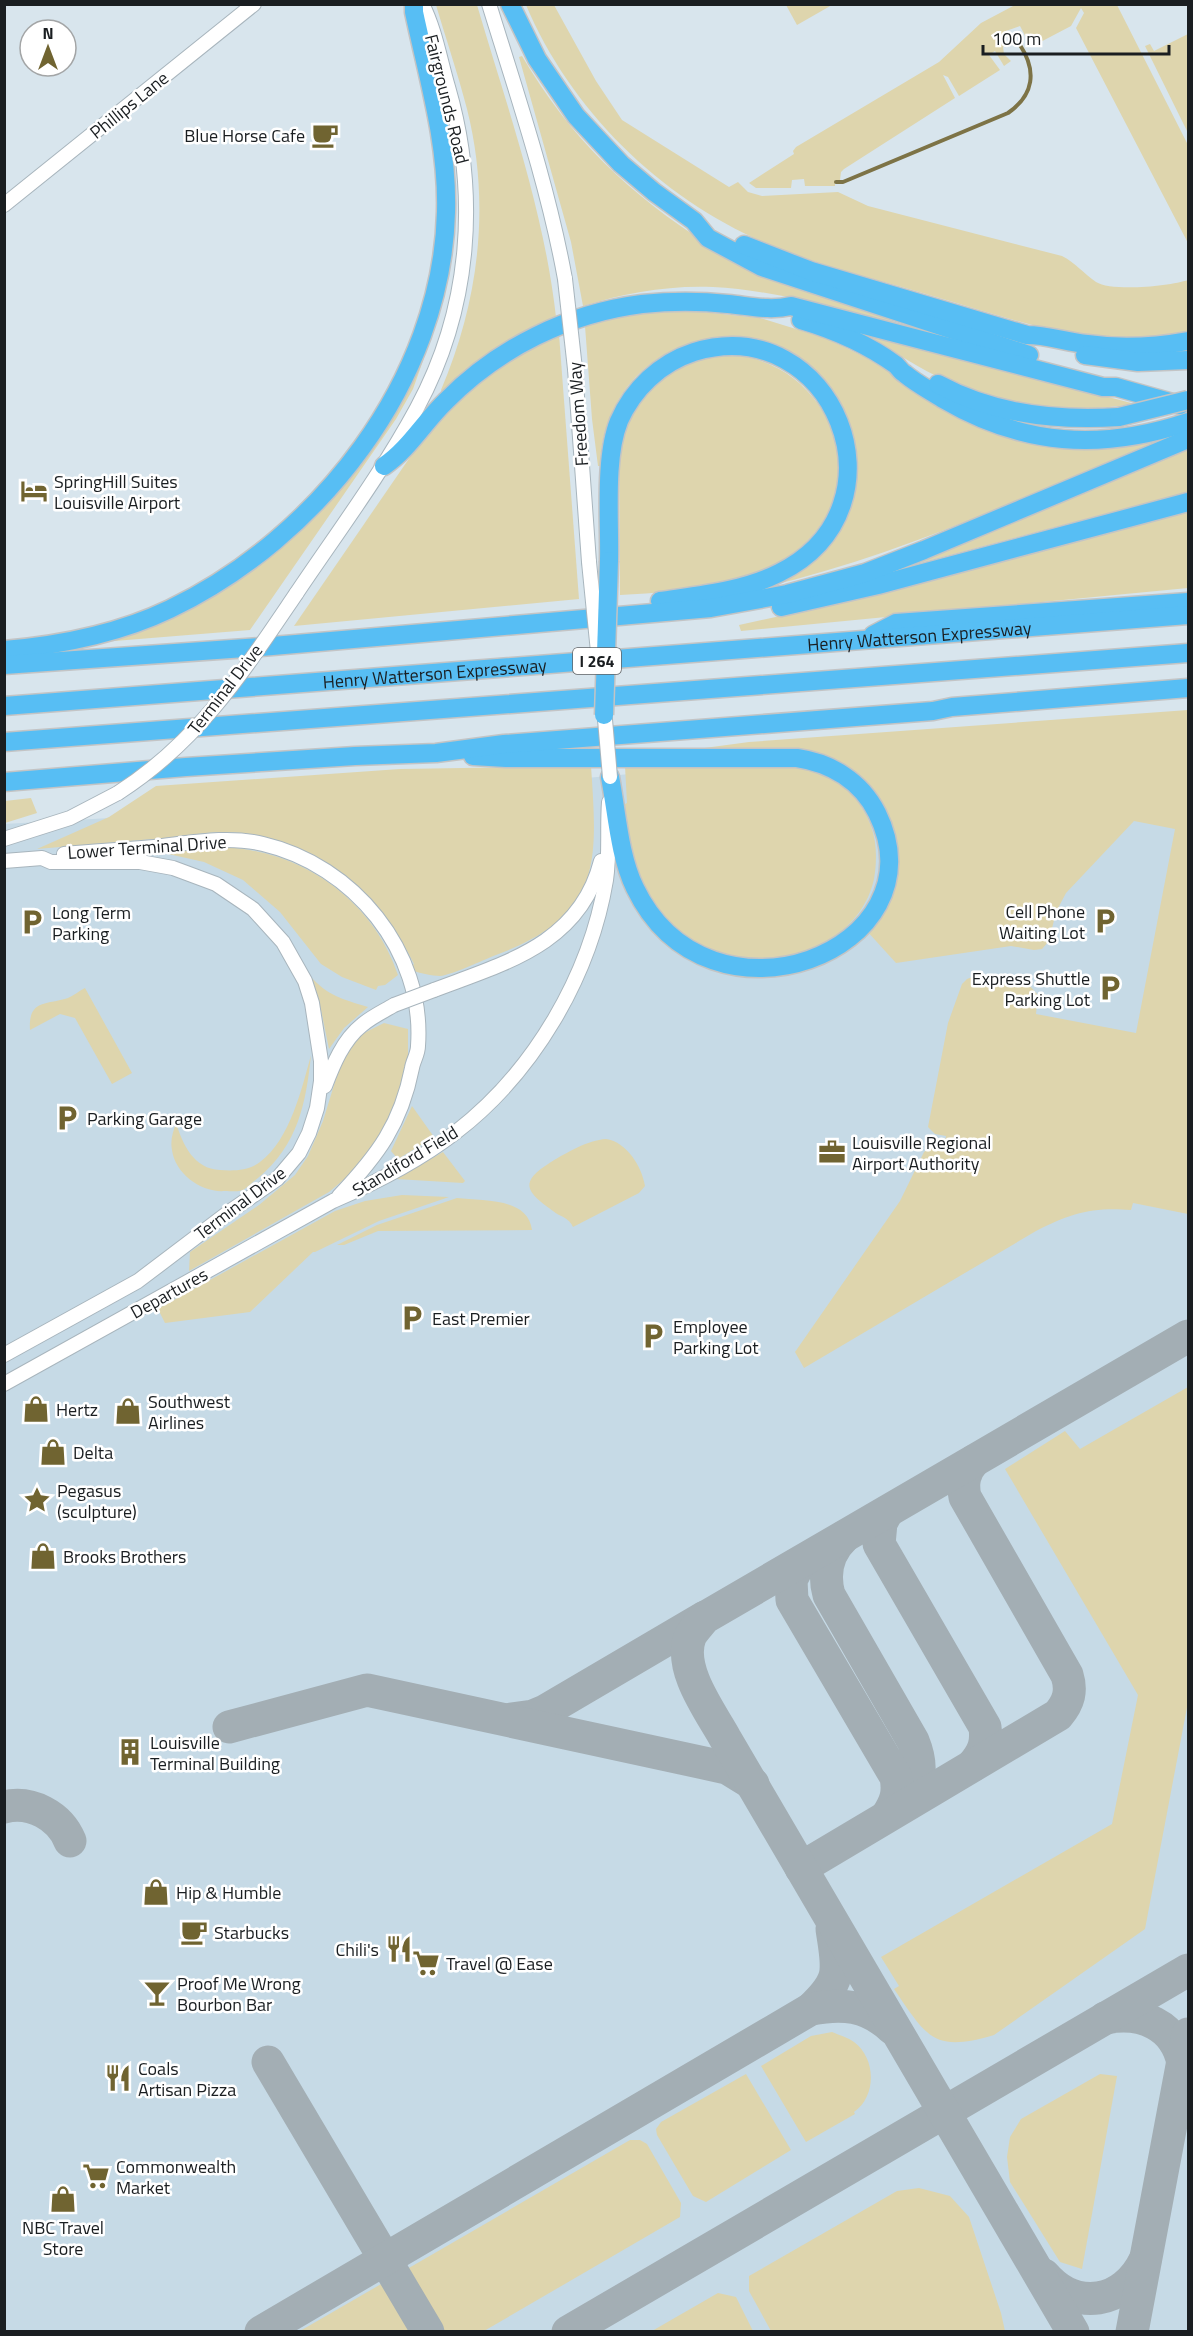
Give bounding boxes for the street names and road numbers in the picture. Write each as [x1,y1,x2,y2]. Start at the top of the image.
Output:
street label: Fairgrounds Road [418,31,476,167]
street label: Phillips Lane [84,65,174,145]
street label: Freedom Way [561,361,595,467]
street label: Henry Watterson Expressway [806,614,1033,658]
street label: Terminal Drive [181,638,269,740]
road number: I 264 [573,648,621,674]
street label: Henry Watterson Expressway [322,651,548,695]
street label: Lower Terminal Drive [67,828,227,866]
street label: Standiford Field [347,1119,463,1203]
street label: Terminal Drive [189,1160,291,1246]
street label: Departures [125,1261,213,1325]

